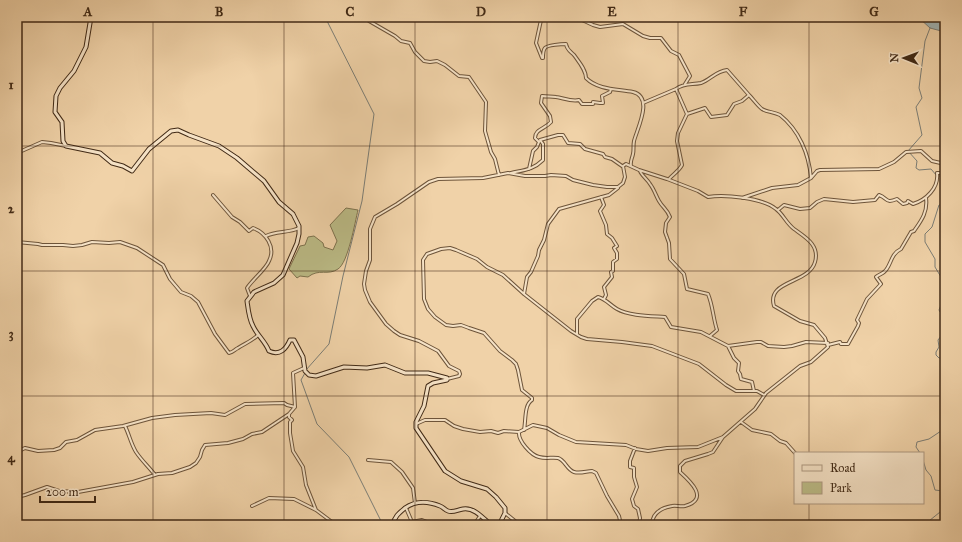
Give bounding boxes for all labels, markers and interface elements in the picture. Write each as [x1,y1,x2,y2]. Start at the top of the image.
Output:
text: A [83,4,93,20]
text: B [215,4,224,20]
text: C [346,4,355,20]
text: D [476,4,486,20]
text: E [607,4,617,20]
text: F [739,4,748,20]
text: G [869,4,879,20]
north arrow [884,38,924,78]
text: N [888,52,901,63]
text: 1 [8,77,14,93]
text: 2 [8,201,15,217]
text: 3 [8,326,14,342]
text: 4 [7,450,15,466]
legend [794,452,924,504]
text: Road [830,461,856,475]
scale bar [40,478,95,504]
text: Park [830,481,852,495]
text: 200 m [46,485,79,499]

